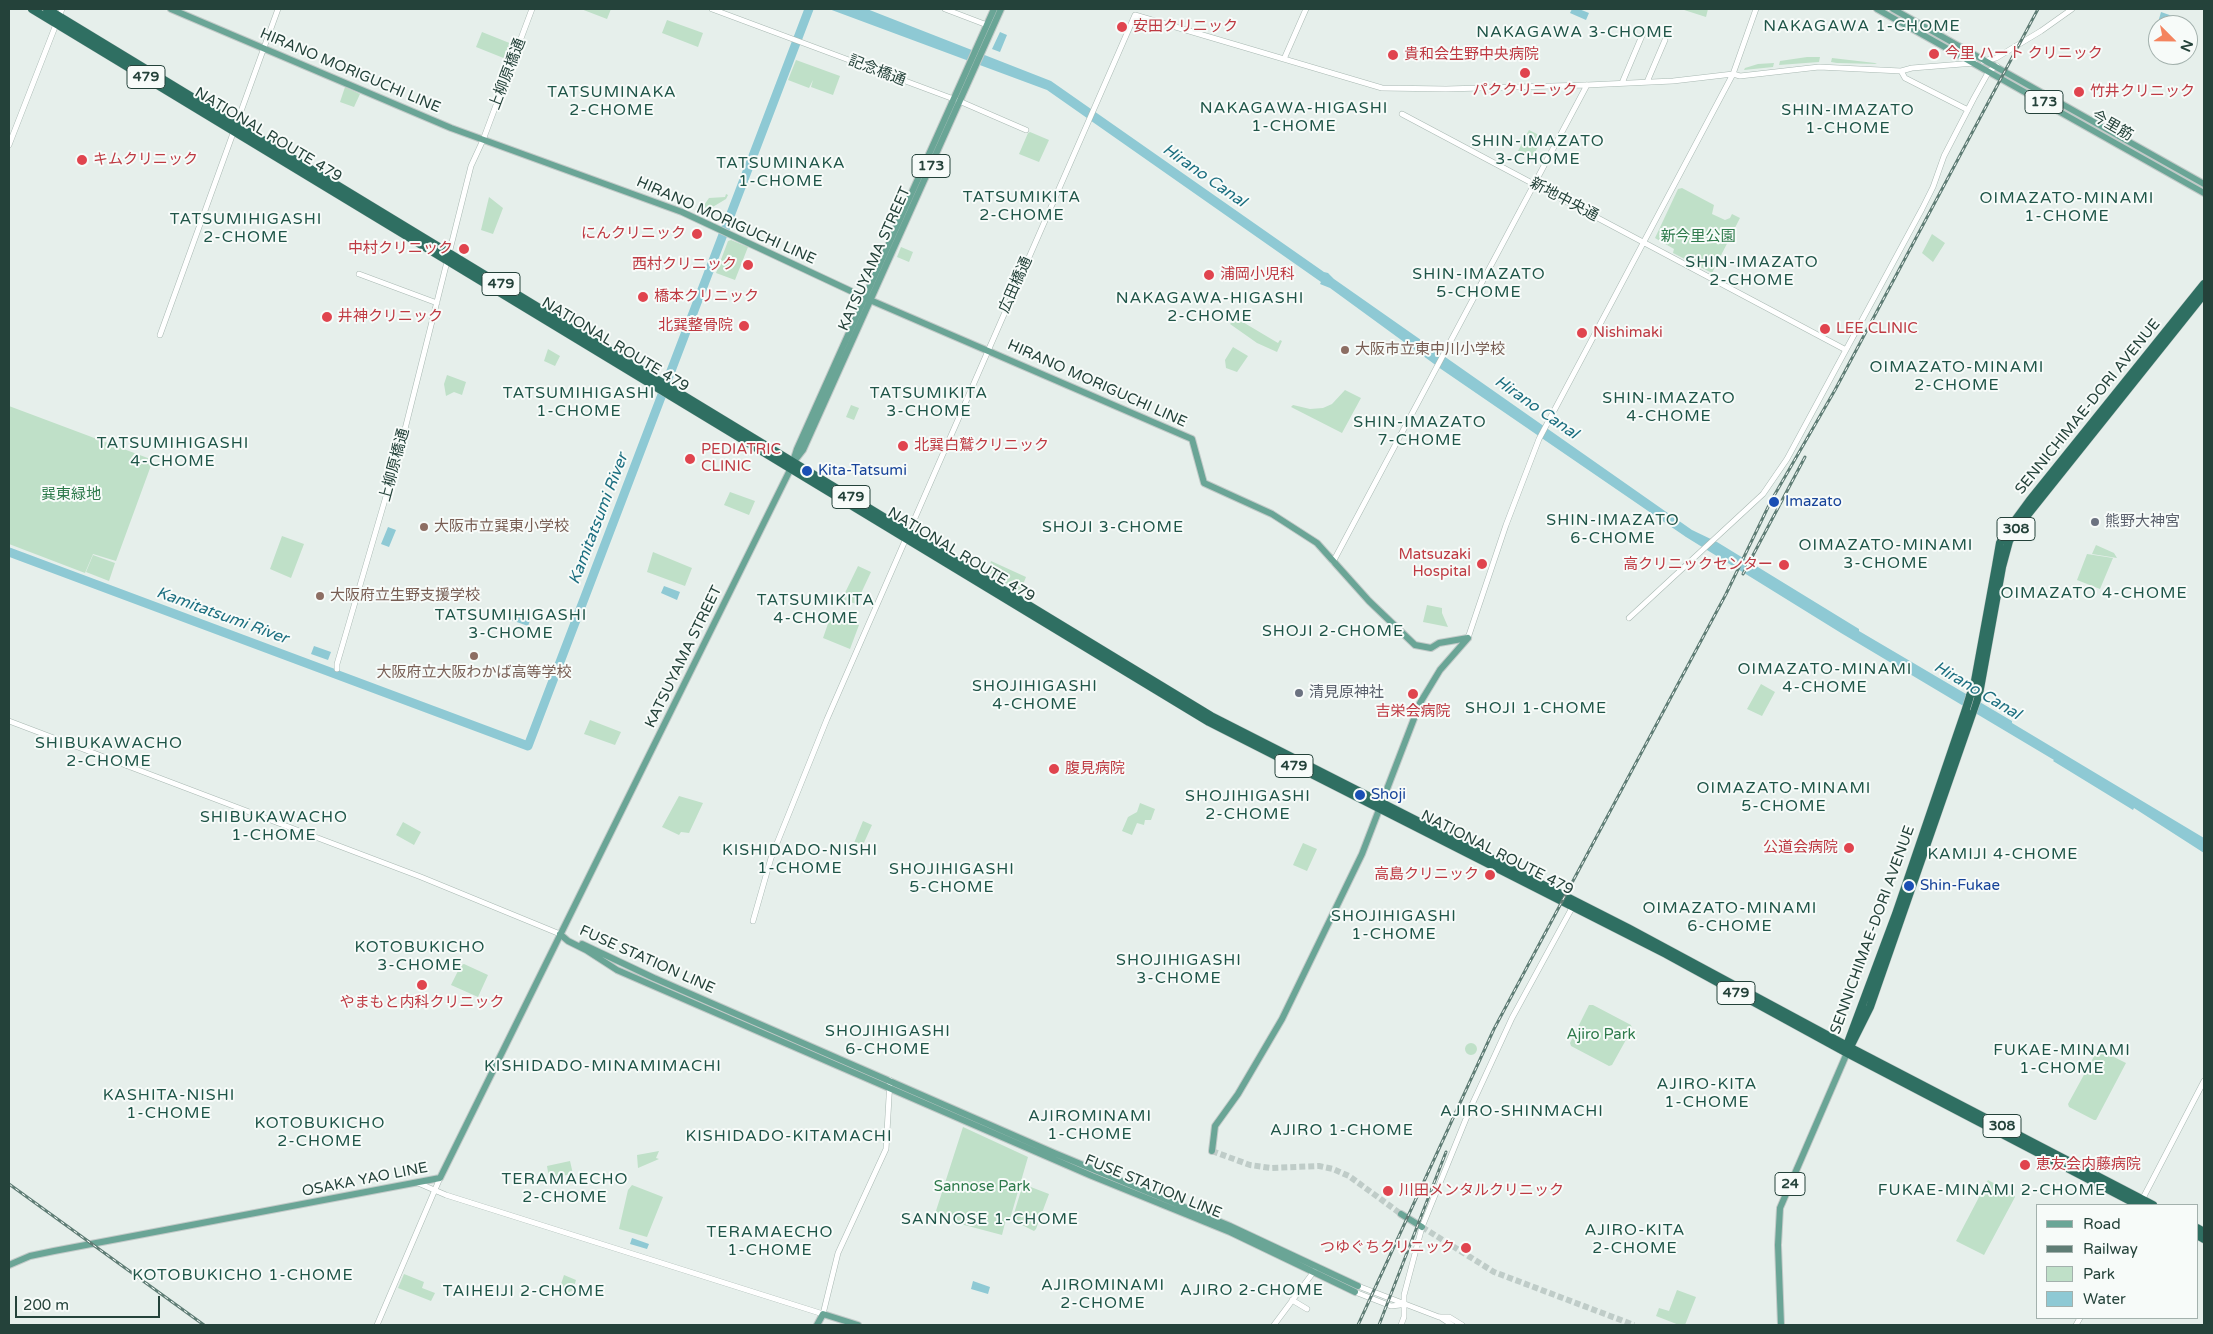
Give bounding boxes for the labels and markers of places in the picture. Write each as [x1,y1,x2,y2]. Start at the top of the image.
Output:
place label: 安田クリニック [1133,18,1238,36]
marker: 安田クリニック [1115,20,1129,34]
place label: 今里 ハート クリニック [1945,45,2103,63]
place label: 貴和会生野中央病院 [1404,46,1539,64]
marker: 今里 ハート クリニック [1927,47,1941,61]
marker: 貴和会生野中央病院 [1386,48,1400,62]
marker: パククリニック [1518,66,1532,80]
place label: パククリニック [1473,82,1577,100]
place label: 竹井クリニック [2090,83,2195,101]
marker: 竹井クリニック [2072,85,2086,99]
place label: キムクリニック [93,151,198,169]
marker: キムクリニック [75,153,89,167]
place label: にんクリニック [581,225,686,243]
marker: にんクリニック [690,227,704,241]
place label: 中村クリニック [348,240,453,258]
marker: 中村クリニック [457,242,471,256]
place label: 西村クリニック [632,256,737,274]
marker: 西村クリニック [741,258,755,272]
place label: 浦岡小児科 [1220,266,1295,284]
marker: 浦岡小児科 [1202,268,1216,282]
place label: 橋本クリニック [654,288,759,306]
marker: 橋本クリニック [636,290,650,304]
place label: 井神クリニック [338,308,443,326]
marker: 井神クリニック [320,310,334,324]
place label: 北巽整骨院 [658,317,733,335]
marker: 北巽整骨院 [737,319,751,333]
place label: LEE CLINIC [1836,320,1918,338]
marker: LEE CLINIC [1818,322,1832,336]
place label: Nishimaki [1593,324,1663,342]
marker: Nishimaki [1575,326,1589,340]
place label: 大阪市立東中川小学校 [1355,341,1505,359]
marker: 大阪市立東中川小学校 [1339,344,1351,356]
place label: 北巽白鷲クリニック [914,437,1049,455]
marker: 北巽白鷲クリニック [896,439,910,453]
place label: PEDIATRIC CLINIC [701,441,781,476]
marker: PEDIATRIC CLINIC [683,452,697,466]
place label: Kita-Tatsumi [818,462,907,480]
marker: Kita-Tatsumi [800,464,814,478]
place label: Imazato [1785,493,1842,511]
marker: Imazato [1767,495,1781,509]
place label: 熊野大神宮 [2105,513,2180,531]
marker: 熊野大神宮 [2089,516,2101,528]
place label: 大阪市立巽東小学校 [434,518,569,536]
marker: 大阪市立巽東小学校 [418,521,430,533]
place label: Matsuzaki Hospital [1398,546,1471,581]
place label: 高クリニックセンター [1623,556,1773,574]
marker: Matsuzaki Hospital [1475,557,1489,571]
marker: 高クリニックセンター [1777,558,1791,572]
place label: 大阪府立生野支援学校 [330,587,480,605]
marker: 大阪府立生野支援学校 [314,590,326,602]
marker: 大阪府立大阪わかば高等学校 [468,650,480,662]
place label: 大阪府立大阪わかば高等学校 [377,664,571,682]
place label: 清見原神社 [1309,684,1384,702]
marker: 清見原神社 [1293,687,1305,699]
marker: 吉栄会病院 [1406,687,1420,701]
place label: 吉栄会病院 [1376,703,1450,721]
place label: 腹見病院 [1065,760,1125,778]
marker: 腹見病院 [1047,762,1061,776]
place label: Shoji [1371,786,1406,804]
marker: Shoji [1353,788,1367,802]
place label: 公道会病院 [1763,839,1838,857]
marker: 公道会病院 [1842,841,1856,855]
place label: 高島クリニック [1374,866,1479,884]
marker: 高島クリニック [1483,868,1497,882]
place label: Shin-Fukae [1920,877,2000,895]
marker: Shin-Fukae [1902,879,1916,893]
marker: やまもと内科クリニック [415,978,429,992]
place label: やまもと内科クリニック [340,994,504,1012]
place label: 恵友会内藤病院 [2036,1156,2141,1174]
marker: 恵友会内藤病院 [2018,1158,2032,1172]
place label: 川田メンタルクリニック [1399,1182,1564,1200]
marker: 川田メンタルクリニック [1381,1184,1395,1198]
place label: つゆぐちクリニック [1320,1239,1455,1257]
marker: つゆぐちクリニック [1459,1241,1473,1255]

